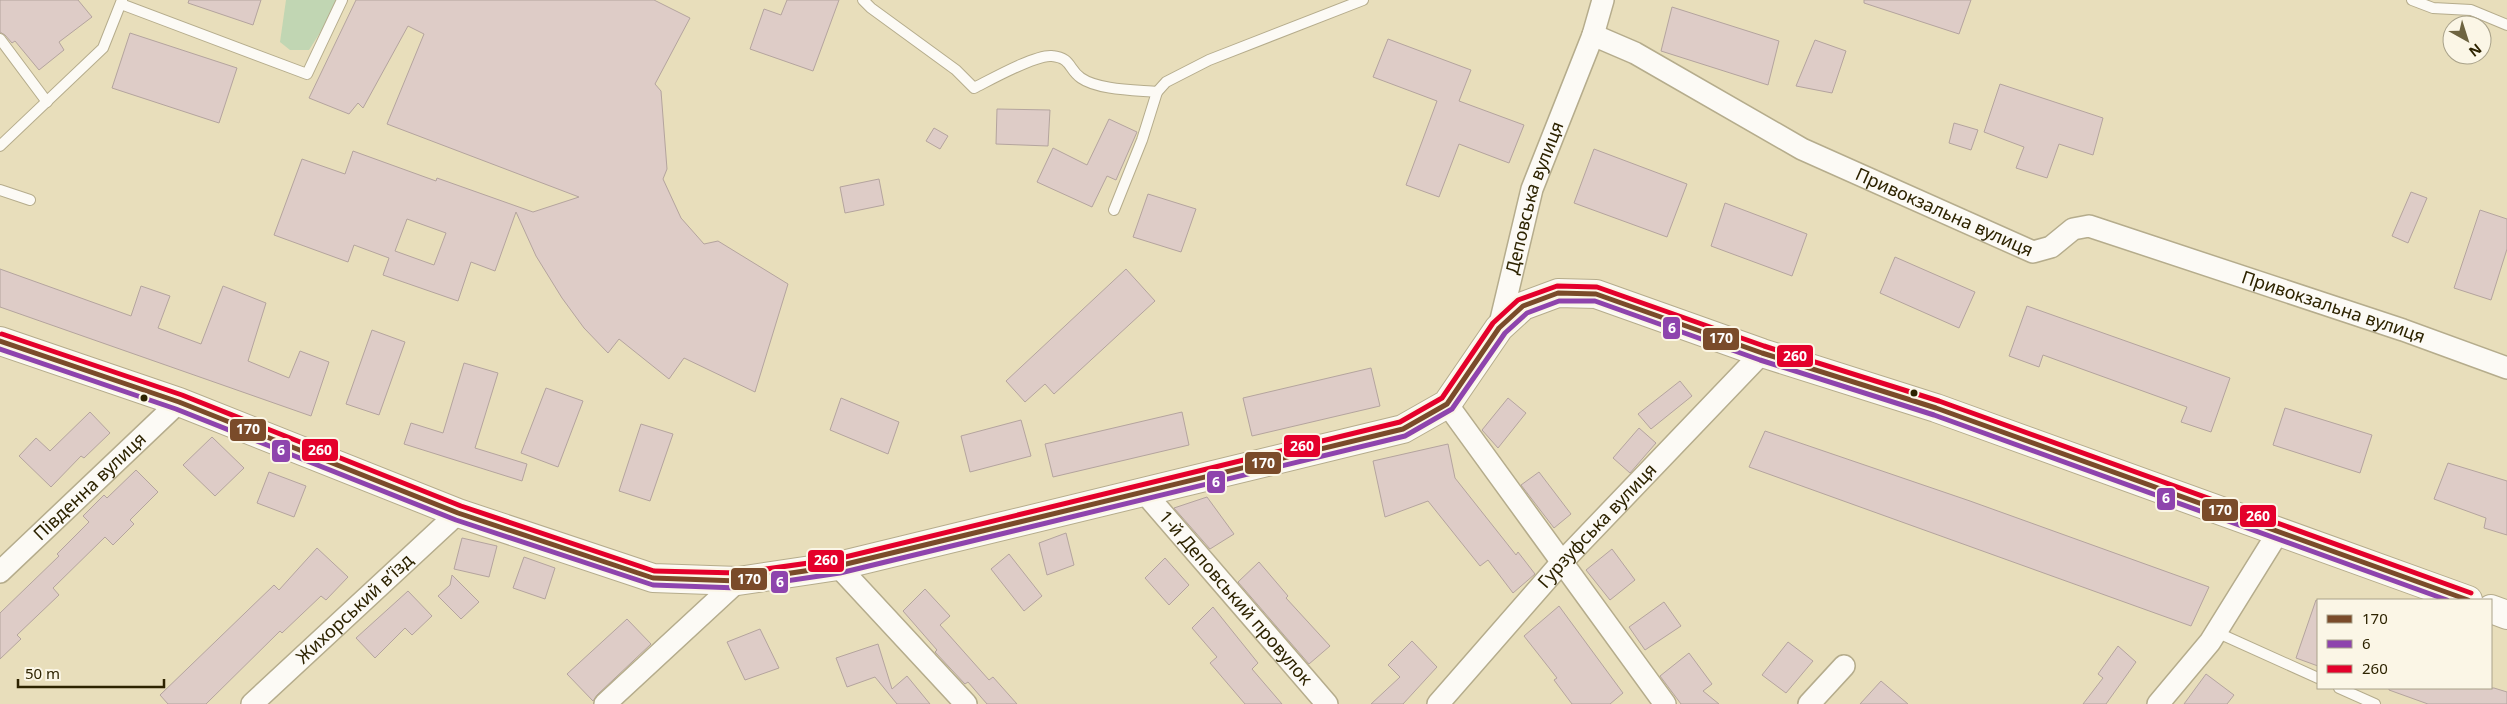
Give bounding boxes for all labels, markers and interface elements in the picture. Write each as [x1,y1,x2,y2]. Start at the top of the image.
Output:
north arrow [2442,15,2492,65]
text: N [2465,40,2486,61]
street label: Деповська вулиця [1499,118,1569,276]
street label: Привокзальна вулиця [1852,161,2037,262]
street label: Привокзальна вулиця [2239,264,2429,348]
line badge: 6 [1662,316,1681,340]
text: 6 [1668,318,1676,337]
line badge: 170 [1702,327,1740,351]
text: 170 [1709,328,1733,347]
line badge: 260 [1776,344,1814,368]
text: 260 [1783,346,1807,365]
unlabelled marker [1909,388,1919,398]
unlabelled marker [139,393,149,403]
line badge: 170 [229,418,267,442]
text: 170 [236,419,260,438]
street label: Південна вулиця [28,427,151,545]
line badge: 260 [1283,434,1321,458]
text: 260 [1290,436,1314,455]
line badge: 260 [301,438,339,462]
line badge: 6 [271,439,291,463]
text: 6 [277,440,285,459]
text: 260 [308,440,332,459]
line badge: 170 [1244,451,1282,475]
text: 170 [1251,453,1275,472]
street label: Гурзуфська вулиця [1532,457,1661,593]
line badge: 6 [1206,470,1226,494]
text: 6 [1212,472,1220,491]
line badge: 6 [2156,487,2176,511]
text: 6 [2162,488,2170,507]
line badge: 170 [2201,498,2239,522]
text: 170 [2208,500,2232,519]
line badge: 260 [2239,504,2277,528]
street label: 1-й Деповський провулок [1154,505,1319,690]
text: 260 [2246,506,2270,525]
street label: Жихорський в’їзд [290,548,418,668]
line badge: 260 [807,549,845,573]
text: 260 [814,550,838,569]
line badge: 170 [730,567,768,591]
text: 170 [737,569,761,588]
line badge: 6 [770,570,789,594]
text: 6 [776,572,784,591]
legend [2317,599,2492,689]
text: 170 [2362,608,2388,628]
text: 6 [2362,633,2371,653]
scale bar [18,656,164,688]
text: 260 [2362,658,2388,678]
text: 50 m [25,663,60,683]

